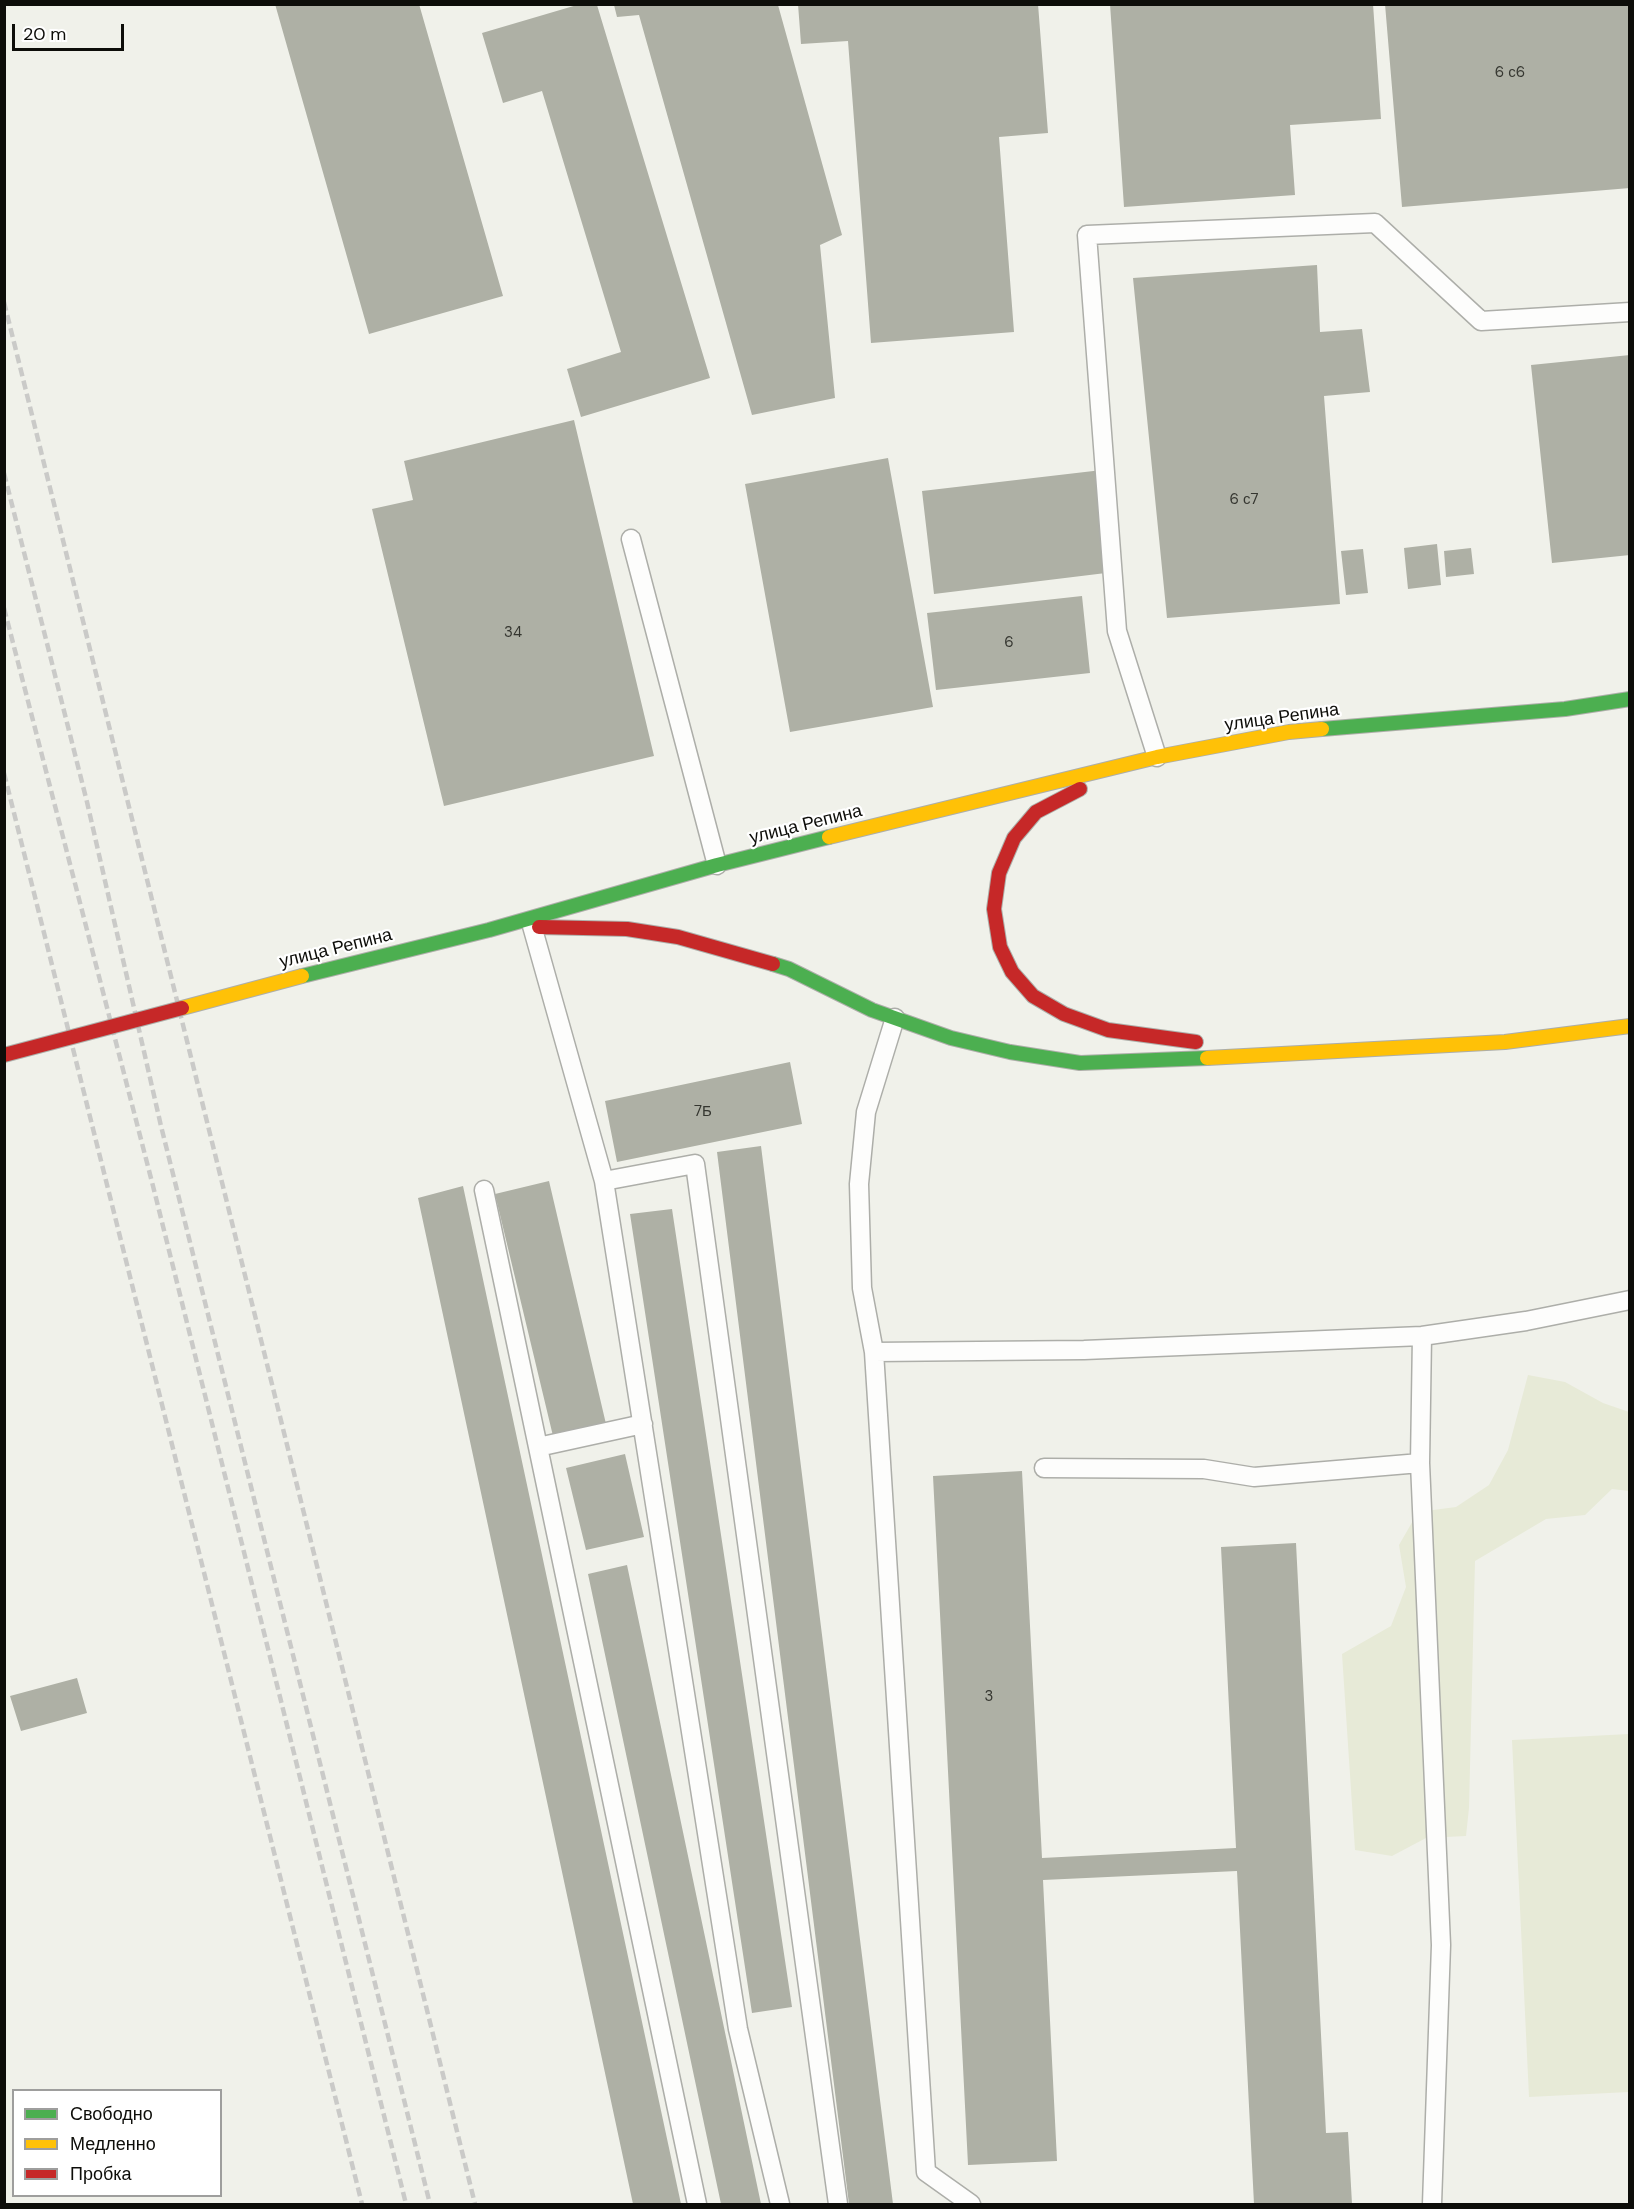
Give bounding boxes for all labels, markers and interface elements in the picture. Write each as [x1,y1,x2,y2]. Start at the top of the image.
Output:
scale bar [15,12,128,50]
text: 20 m [23,22,66,46]
house number: 6 с6 [1495,64,1525,82]
house number: 6 с7 [1230,491,1258,509]
house number: 34 [504,624,522,642]
house number: 6 [1004,634,1014,652]
street label: улица Репина [1223,699,1341,737]
street label: улица Репина [747,801,865,849]
street label: улица Репина [277,925,395,973]
house number: 7Б [694,1103,712,1121]
house number: 3 [985,1688,993,1706]
legend [12,2089,222,2197]
text: Свободно [70,2102,153,2126]
text: Медленно [70,2132,156,2156]
text: Пробка [70,2162,132,2186]

